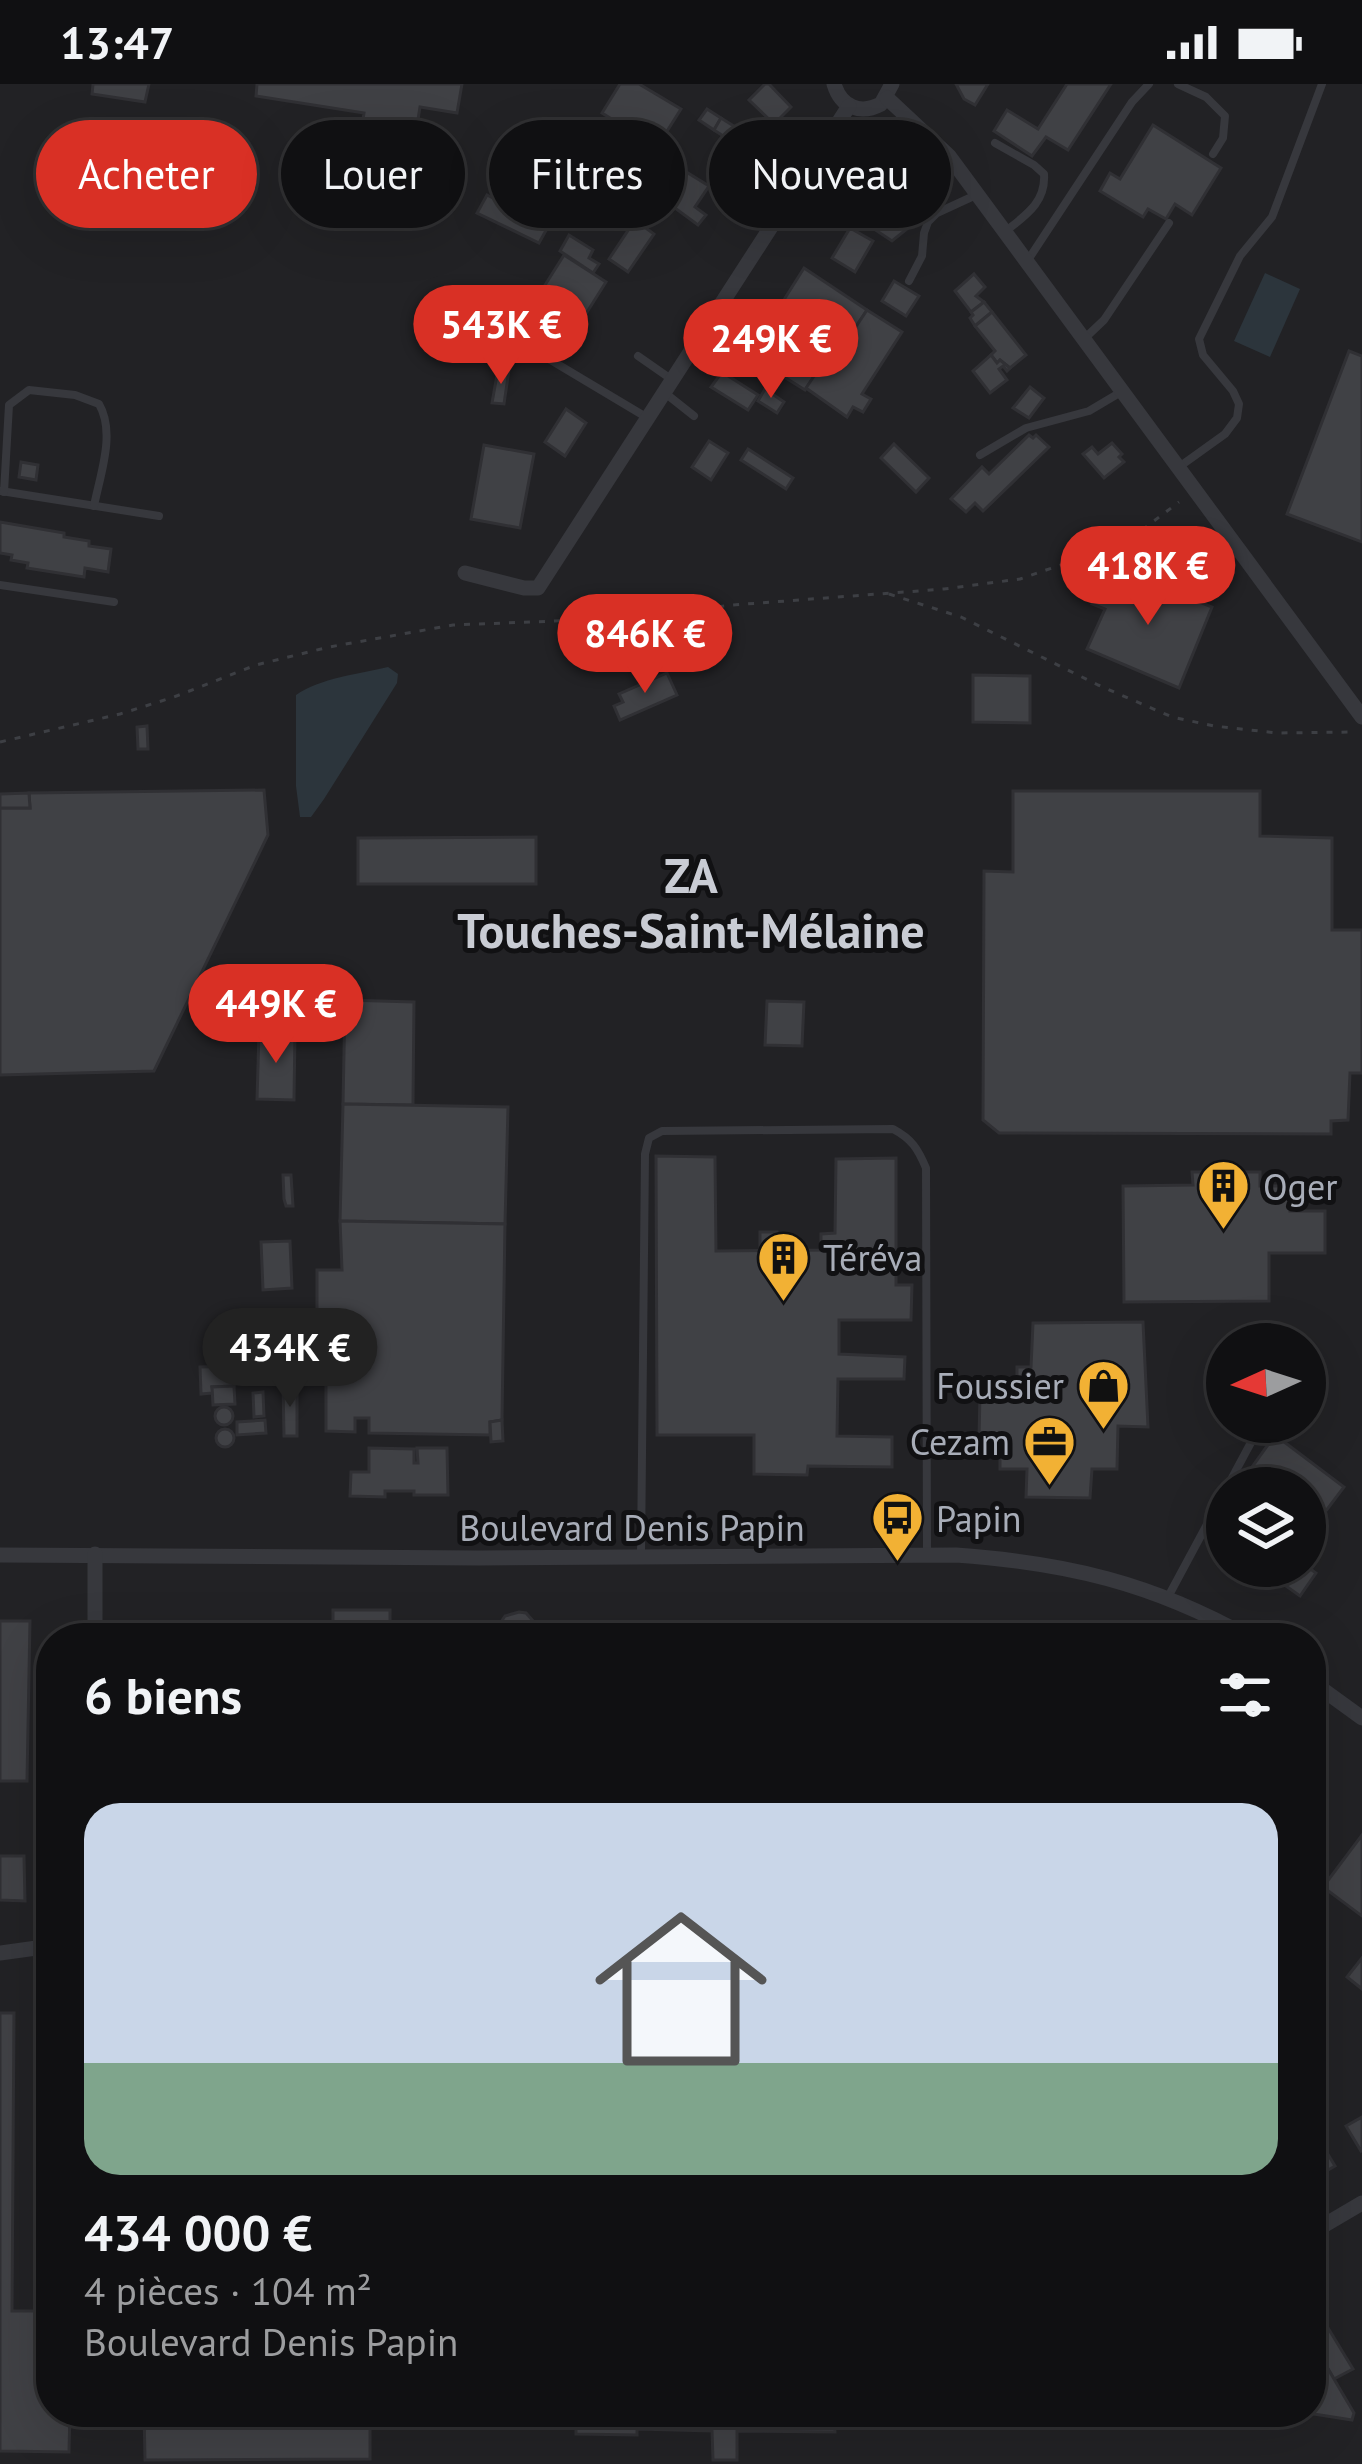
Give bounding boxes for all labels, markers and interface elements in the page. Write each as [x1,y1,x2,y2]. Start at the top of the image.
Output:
text: 13:47 [60,13,174,71]
chip: Acheter [36,120,257,228]
chip: Louer [281,120,465,228]
chip: Filtres [489,120,685,228]
chip: Nouveau [709,120,951,228]
pin: 543K € [403,285,599,387]
text: 543K € [440,298,562,349]
pin: 249K € [673,299,869,401]
text: 249K € [710,312,832,363]
pin: 418K € [1050,526,1246,628]
text: 418K € [1087,539,1209,590]
pin: 846K € [547,594,743,696]
text: 846K € [584,607,706,658]
district label: ZA Touches-Saint-Mélaine [457,844,925,961]
pin: 449K € [178,964,374,1066]
text: 449K € [215,977,337,1028]
building icon: Oger [1196,1158,1252,1232]
place label: Oger [1263,1163,1337,1210]
building icon: Téréva [756,1229,812,1303]
place label: Téréva [823,1234,922,1281]
pin: 434K € [192,1308,388,1410]
text: 434K € [229,1321,351,1372]
north arrow [1206,1323,1326,1443]
map controls [1206,1323,1326,1587]
shop icon: Foussier [1075,1357,1131,1431]
place label: Foussier [936,1362,1064,1409]
office icon: Cezam [1021,1413,1077,1487]
place label: Cezam [910,1418,1010,1465]
button: layers [1206,1467,1326,1587]
bus stop icon: Papin [869,1490,925,1564]
place label: Papin [936,1495,1022,1542]
street label: Boulevard Denis Papin [459,1504,805,1551]
text: 6 biens [84,1662,242,1728]
icon: filters [1212,1662,1278,1728]
icon: home [573,1881,789,2097]
text: 434 000 € [84,2199,312,2265]
text: 4 pièces · 104 m² [84,2265,372,2316]
text: Boulevard Denis Papin [84,2316,458,2367]

